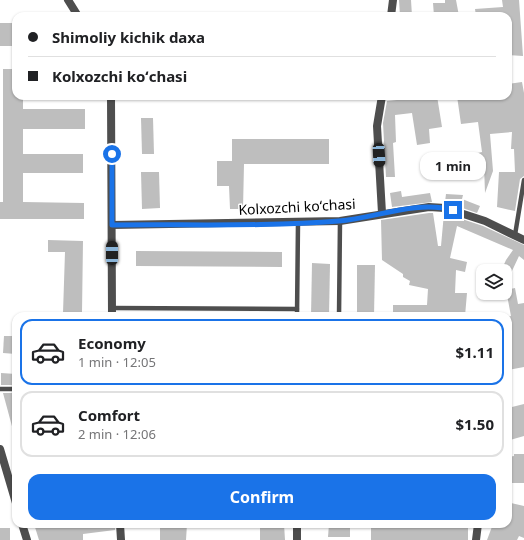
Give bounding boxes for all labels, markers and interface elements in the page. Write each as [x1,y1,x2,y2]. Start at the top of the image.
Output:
text: Shimoliy kichik daxa [52,27,205,47]
text: Kolxozchi koʻchasi [52,66,187,86]
car [372,143,386,167]
route start [103,145,121,163]
callout: 1 min [420,152,486,180]
text: 1 min [435,157,471,175]
street label: Kolxozchi koʻchasi [238,194,356,219]
route end [444,201,462,219]
car [106,241,118,265]
map controls [476,264,512,300]
button: layers [476,264,512,300]
text: Economy [78,333,146,353]
icon: car [30,334,66,370]
text: $1.11 [455,342,494,362]
text: 1 min · 12:05 [78,353,156,371]
text: Comfort [78,405,140,425]
icon: car [30,406,66,442]
text: $1.50 [455,414,494,434]
text: 2 min · 12:06 [78,425,156,443]
button: Confirm [28,474,496,520]

